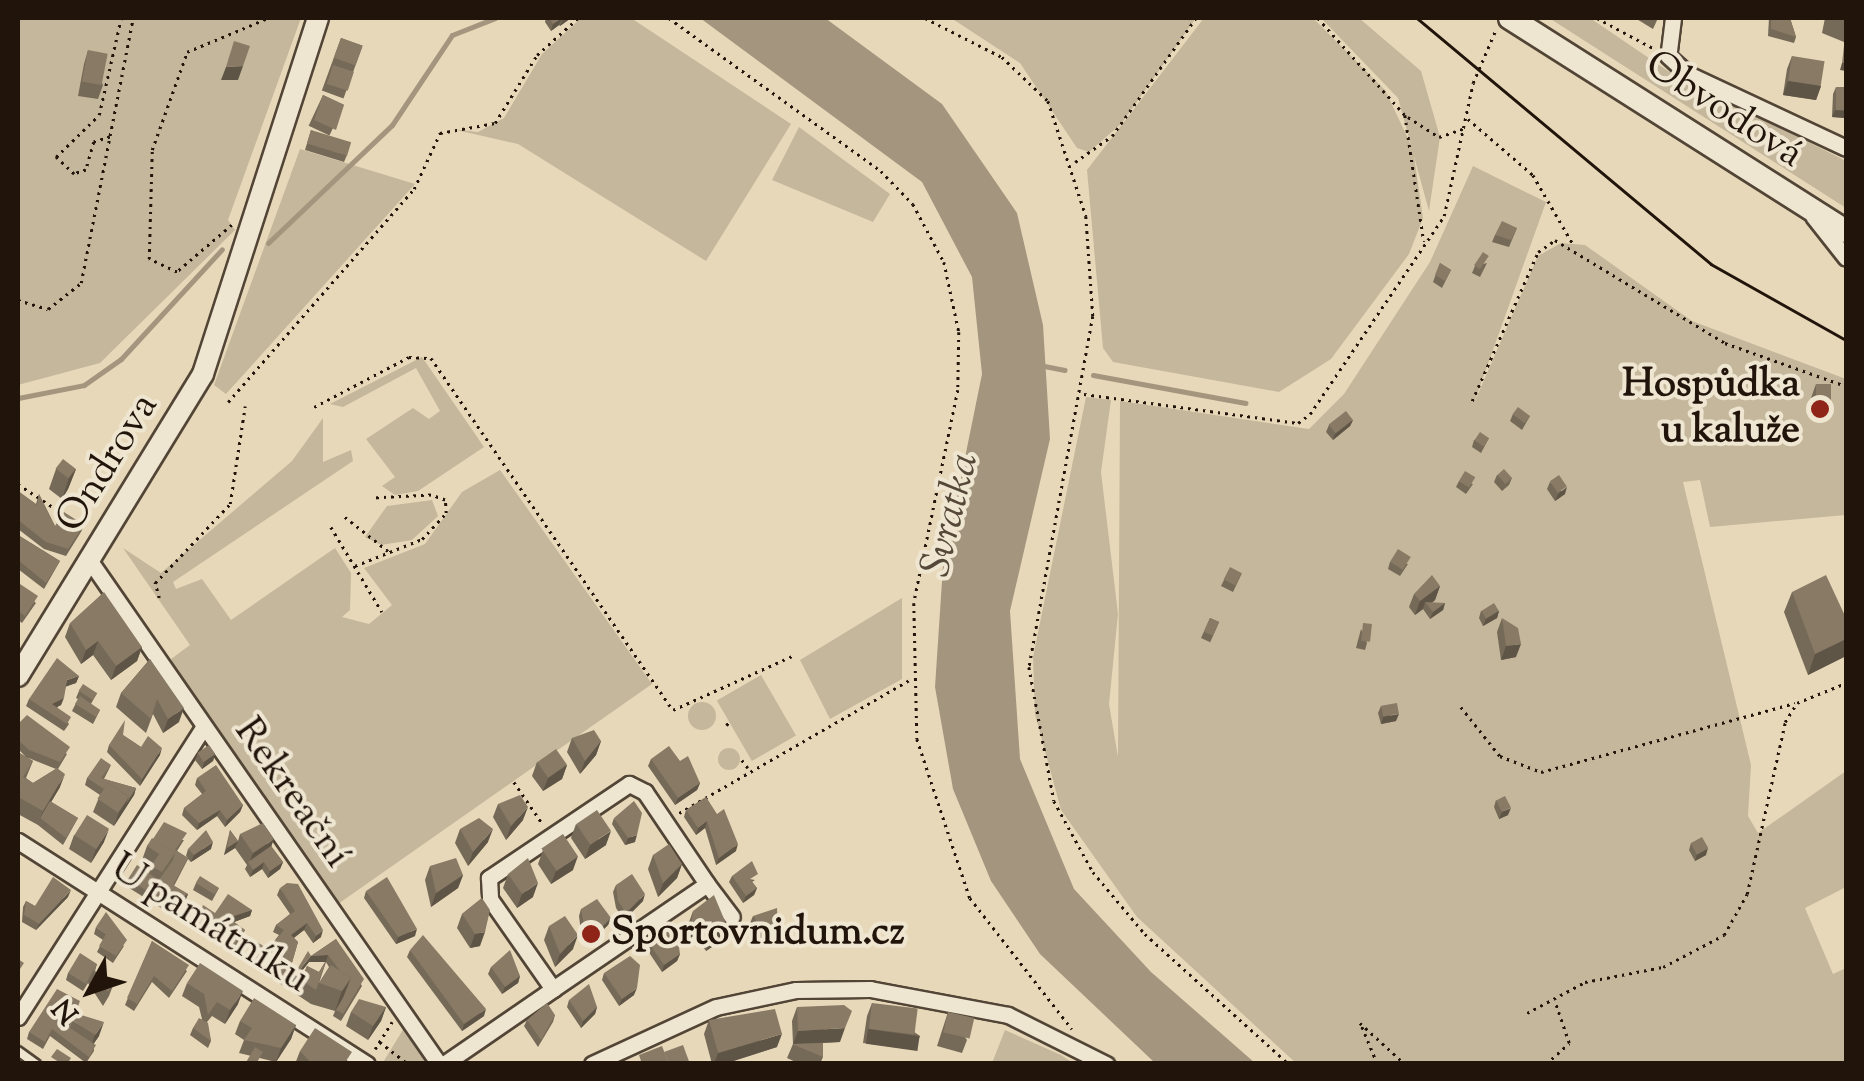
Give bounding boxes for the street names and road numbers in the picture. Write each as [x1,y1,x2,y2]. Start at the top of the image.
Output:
street label: Obvodová [1635,42,1811,180]
street label: Ondrova [48,386,170,542]
street label: Rekreační [222,710,360,878]
street label: U památníku [101,845,317,1005]

